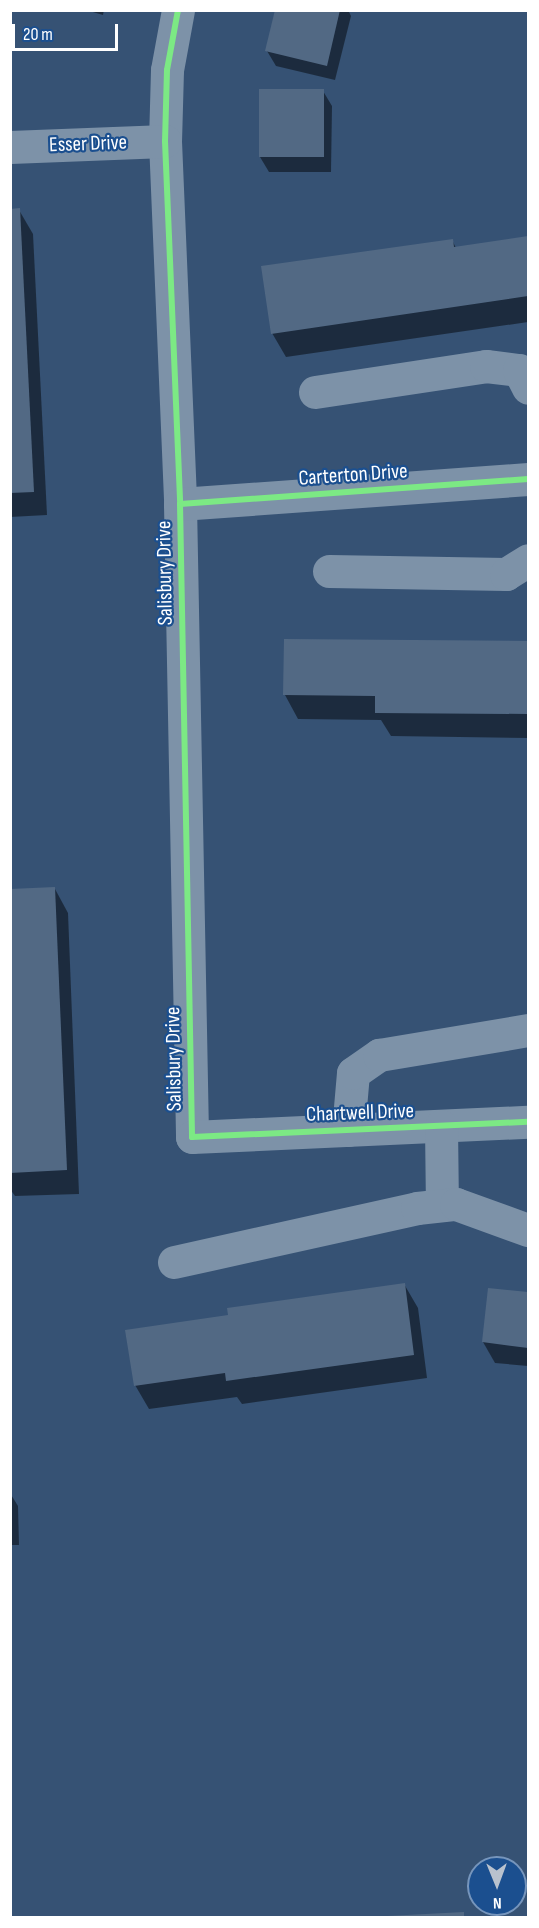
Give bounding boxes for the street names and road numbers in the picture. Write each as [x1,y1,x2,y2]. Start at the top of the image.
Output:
street label: Esser Drive [49,130,127,158]
street label: Carterton Drive [298,459,408,491]
street label: Salisbury Drive [151,520,179,626]
street label: Salisbury Drive [160,1006,188,1112]
street label: Chartwell Drive [306,1099,414,1127]

